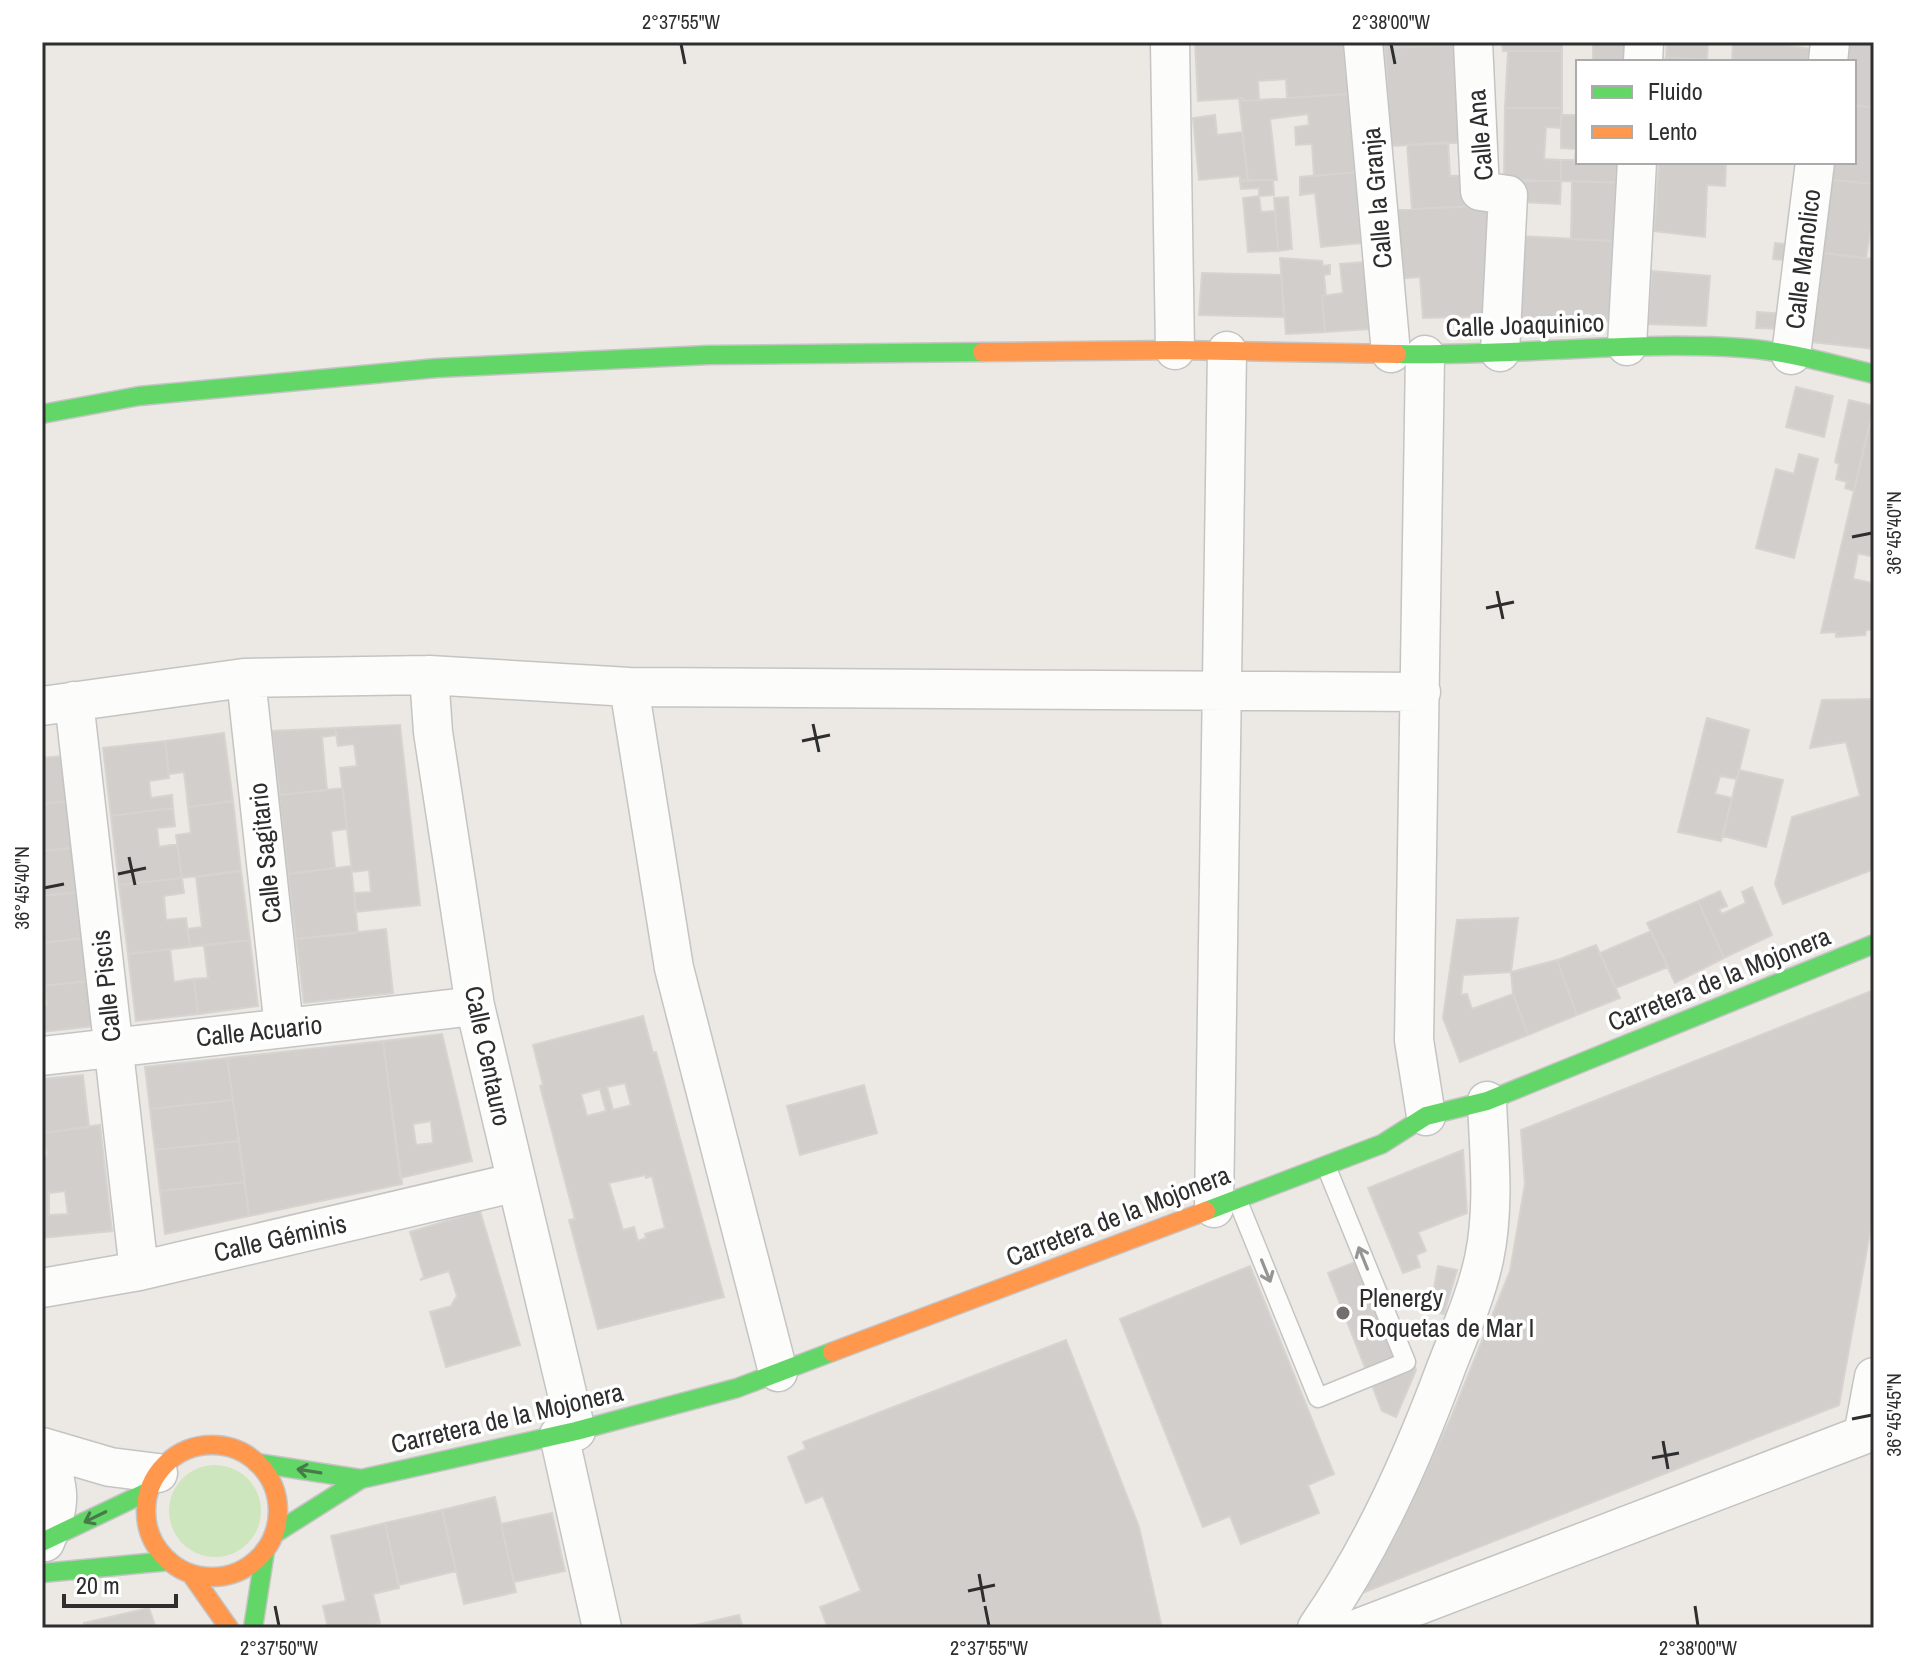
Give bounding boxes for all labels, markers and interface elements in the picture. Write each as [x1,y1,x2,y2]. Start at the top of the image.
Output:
text: 2°37'55"W [642,8,721,35]
text: 2°38'00"W [1352,8,1431,35]
legend [1576,60,1856,164]
text: Fluido [1648,75,1703,107]
street label: Calle Ana [1458,88,1501,182]
text: Lento [1648,115,1697,147]
street label: Calle la Granja [1353,126,1400,270]
street label: Calle Manolico [1777,187,1828,331]
street label: Calle Joaquinico [1445,304,1605,345]
text: 36°45'40"N [1880,491,1907,575]
street label: Calle Sagitario [240,781,289,925]
text: 36°45'40"N [8,846,35,930]
street label: Carretera de la Mojonera [1602,918,1835,1039]
street label: Calle Piscis [82,928,129,1044]
street label: Calle Centauro [457,983,520,1129]
street label: Calle Acuario [194,1006,324,1055]
street label: Carretera de la Mojonera [1001,1157,1235,1274]
street label: Calle Géminis [210,1205,350,1270]
one-way arrow [1355,1246,1370,1271]
one-way arrow [1260,1259,1275,1283]
place label: Plenergy Roquetas de Mar I [1359,1280,1534,1345]
marker: Plenergy Roquetas de Mar I [1334,1304,1352,1322]
text: 36°45'45"N [1880,1373,1907,1457]
street label: Carretera de la Mojonera [387,1374,626,1461]
one-way arrow [297,1463,322,1478]
one-way arrow [84,1510,108,1525]
scale bar [64,1558,176,1608]
text: 20 m [76,1569,120,1601]
text: 2°37'50"W [240,1634,319,1661]
text: 2°37'55"W [950,1634,1029,1661]
text: 2°38'00"W [1659,1634,1738,1661]

